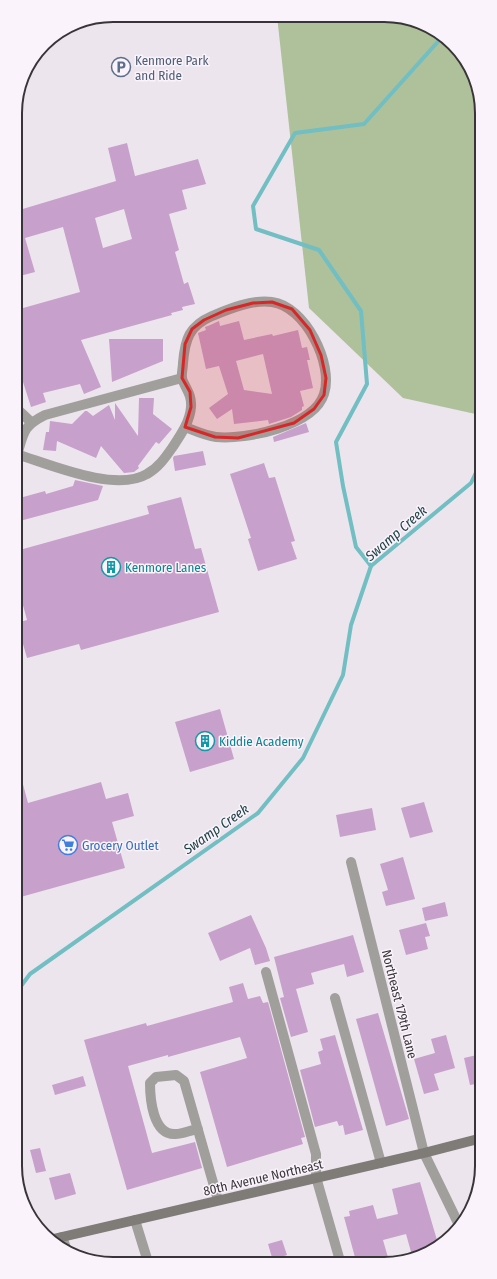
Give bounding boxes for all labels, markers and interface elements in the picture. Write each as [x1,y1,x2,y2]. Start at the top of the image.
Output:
place label: Kenmore Park and Ride [135,53,209,83]
parking icon: Kenmore Park and Ride [110,56,132,78]
water label: Swamp Creek [361,502,431,565]
building icon: Kenmore Lanes [100,556,122,578]
place label: Kenmore Lanes [125,560,207,575]
building icon: Kiddie Academy [194,730,216,752]
place label: Kiddie Academy [219,734,304,749]
water label: Swamp Creek [179,801,252,859]
supermarket icon: Grocery Outlet [57,834,79,856]
place label: Grocery Outlet [82,838,159,853]
street label: Northeast 179th Lane [379,948,420,1060]
street label: 80th Avenue Northeast [202,1156,325,1199]

